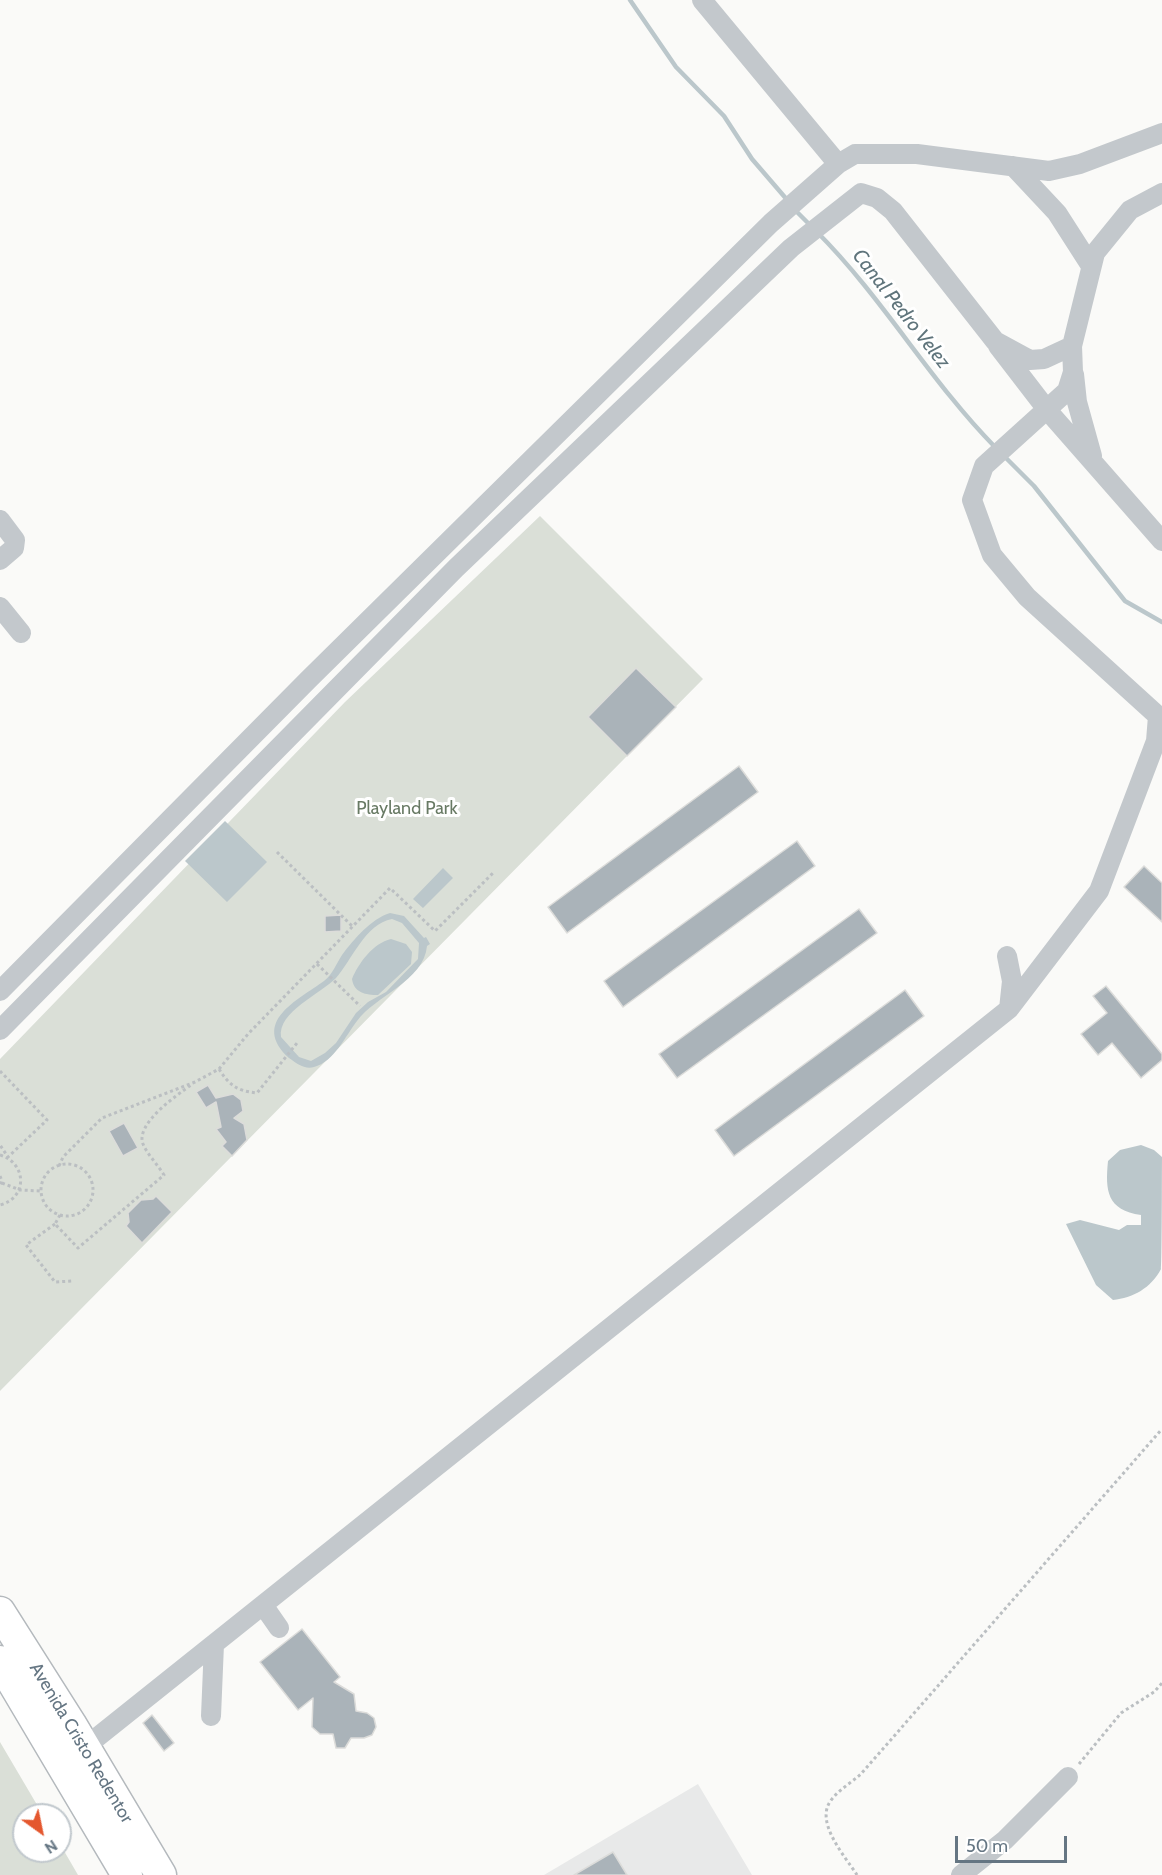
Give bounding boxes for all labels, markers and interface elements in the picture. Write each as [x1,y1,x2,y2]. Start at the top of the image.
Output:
water label: Canal Pedro Velez [847,245,955,373]
park label: Playland Park [356,798,458,820]
street label: Avenida Cristo Redentor [25,1659,137,1827]
north arrow [12,1803,72,1863]
scale bar [958,1824,1070,1862]
text: 50 m [966,1835,1008,1857]
text: N [41,1836,61,1858]

